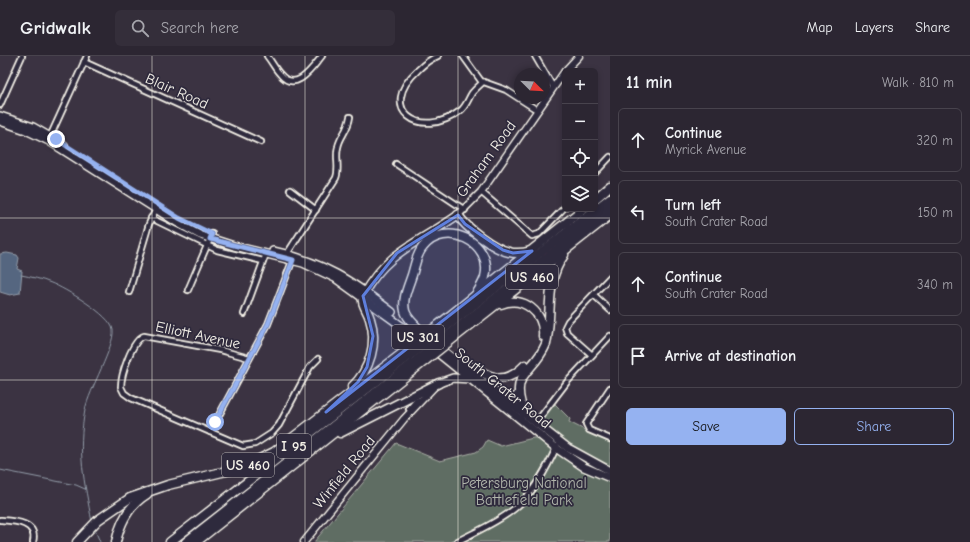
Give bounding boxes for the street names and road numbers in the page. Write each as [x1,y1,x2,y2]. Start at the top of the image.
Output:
street label: Blair Road [143,69,211,113]
street label: Graham Road [452,117,520,201]
road number: US 460 [506,265,558,289]
street label: Elliott Avenue [154,317,242,353]
road number: US 301 [392,325,444,349]
street label: South Crater Road [451,344,555,432]
street label: Winfield Road [309,432,379,512]
road number: I 95 [277,434,311,458]
road number: US 460 [222,453,274,477]

